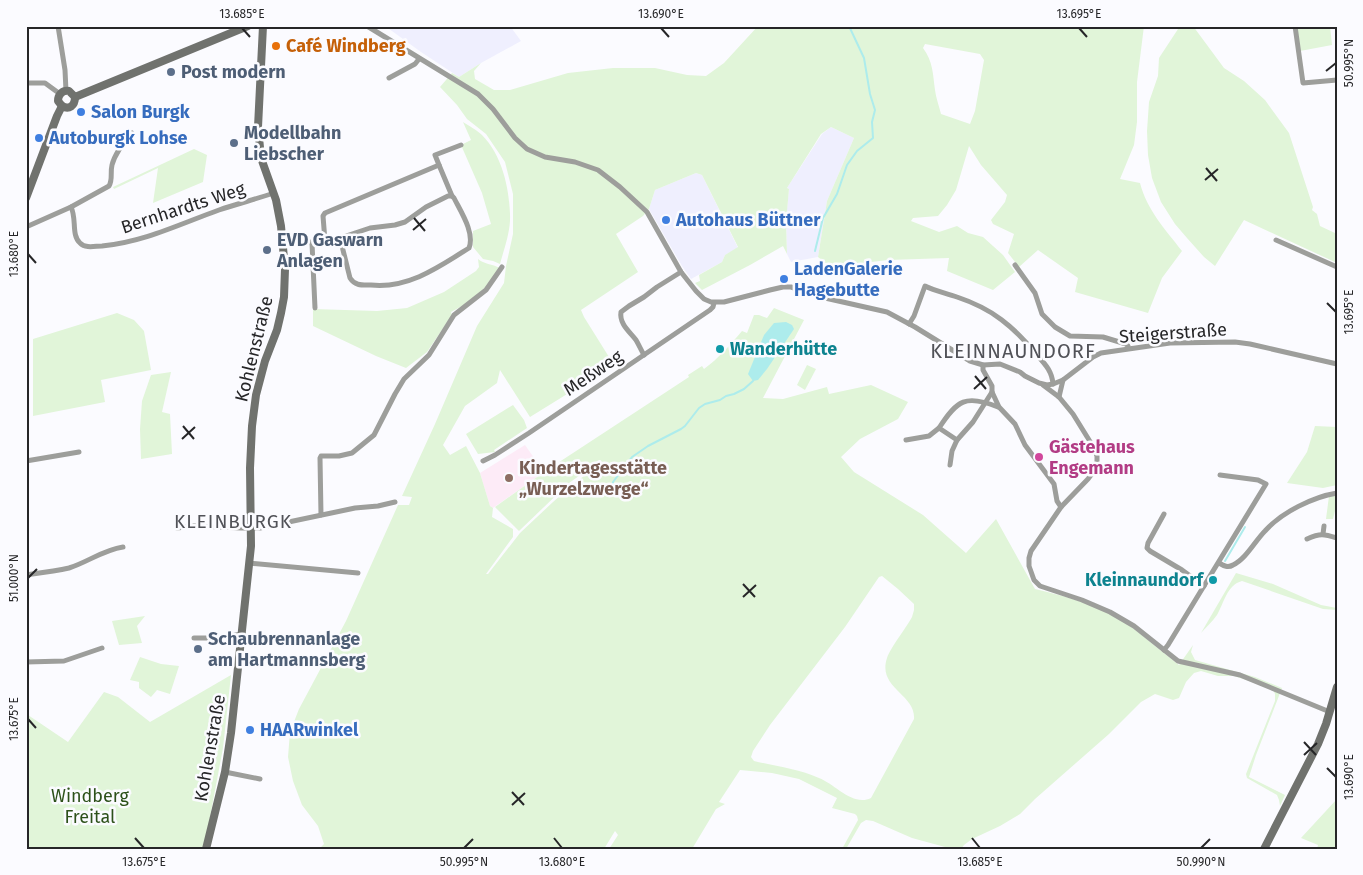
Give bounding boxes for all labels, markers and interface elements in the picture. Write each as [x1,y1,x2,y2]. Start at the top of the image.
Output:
text: 13.685°E [219,7,265,21]
text: 13.690°E [638,7,684,21]
text: 13.695°E [1056,7,1102,21]
place label: Café Windberg [286,35,406,57]
text: 50.995°N [1342,39,1356,87]
marker: Café Windberg [270,40,282,52]
place label: Post modern [181,61,286,83]
marker: Post modern [165,66,177,78]
place label: Salon Burgk [91,101,191,123]
marker: Salon Burgk [75,106,87,118]
place label: Modellbahn Liebscher [244,122,341,165]
place label: Autoburgk Lohse [48,127,188,149]
marker: Autoburgk Lohse [33,132,45,144]
marker: Modellbahn Liebscher [228,137,240,149]
street label: Bernhardts Weg [118,177,248,238]
place label: Autohaus Büttner [675,209,821,231]
marker: Autohaus Büttner [660,214,672,226]
place label: EVD Gaswarn Anlagen [276,229,383,272]
text: 13.680°E [7,231,21,277]
marker: EVD Gaswarn Anlagen [261,244,273,256]
place label: LadenGalerie Hagebutte [794,258,903,301]
marker: LadenGalerie Hagebutte [778,273,790,285]
text: 13.695°E [1342,289,1356,335]
street label: Kohlenstraße [230,294,278,404]
street label: Steigerstraße [1118,318,1228,348]
place label: Wanderhütte [730,338,837,360]
district label: KLEINNAUNDORF [930,339,1096,363]
marker: Wanderhütte [714,343,726,355]
street label: Meßweg [559,345,627,401]
place label: Gästehaus Engemann [1049,436,1135,479]
marker: Gästehaus Engemann [1033,451,1045,463]
place label: Kindertagesstätte „Wurzelzwerge“ [519,457,667,500]
marker: Kindertagesstätte „Wurzelzwerge“ [503,472,515,484]
district label: KLEINBURGK [174,510,292,533]
text: 51.000°N [7,554,21,602]
place label: Kleinnaundorf [1085,569,1205,591]
marker: Kleinnaundorf [1207,574,1219,586]
place label: Schaubrennanlage am Hartmannsberg [208,628,366,671]
marker: Schaubrennanlage am Hartmannsberg [192,643,204,655]
street label: Kohlenstraße [190,693,230,803]
text: 13.675°E [7,697,21,741]
place label: HAARwinkel [260,719,359,741]
marker: HAARwinkel [244,724,256,736]
text: 13.690°E [1342,754,1356,800]
park label: Windberg Freital [51,785,130,828]
text: 13.675°E [122,855,166,869]
text: 50.995°N [440,855,488,869]
text: 13.680°E [539,855,585,869]
text: 13.685°E [957,855,1003,869]
text: 50.990°N [1176,855,1226,869]

